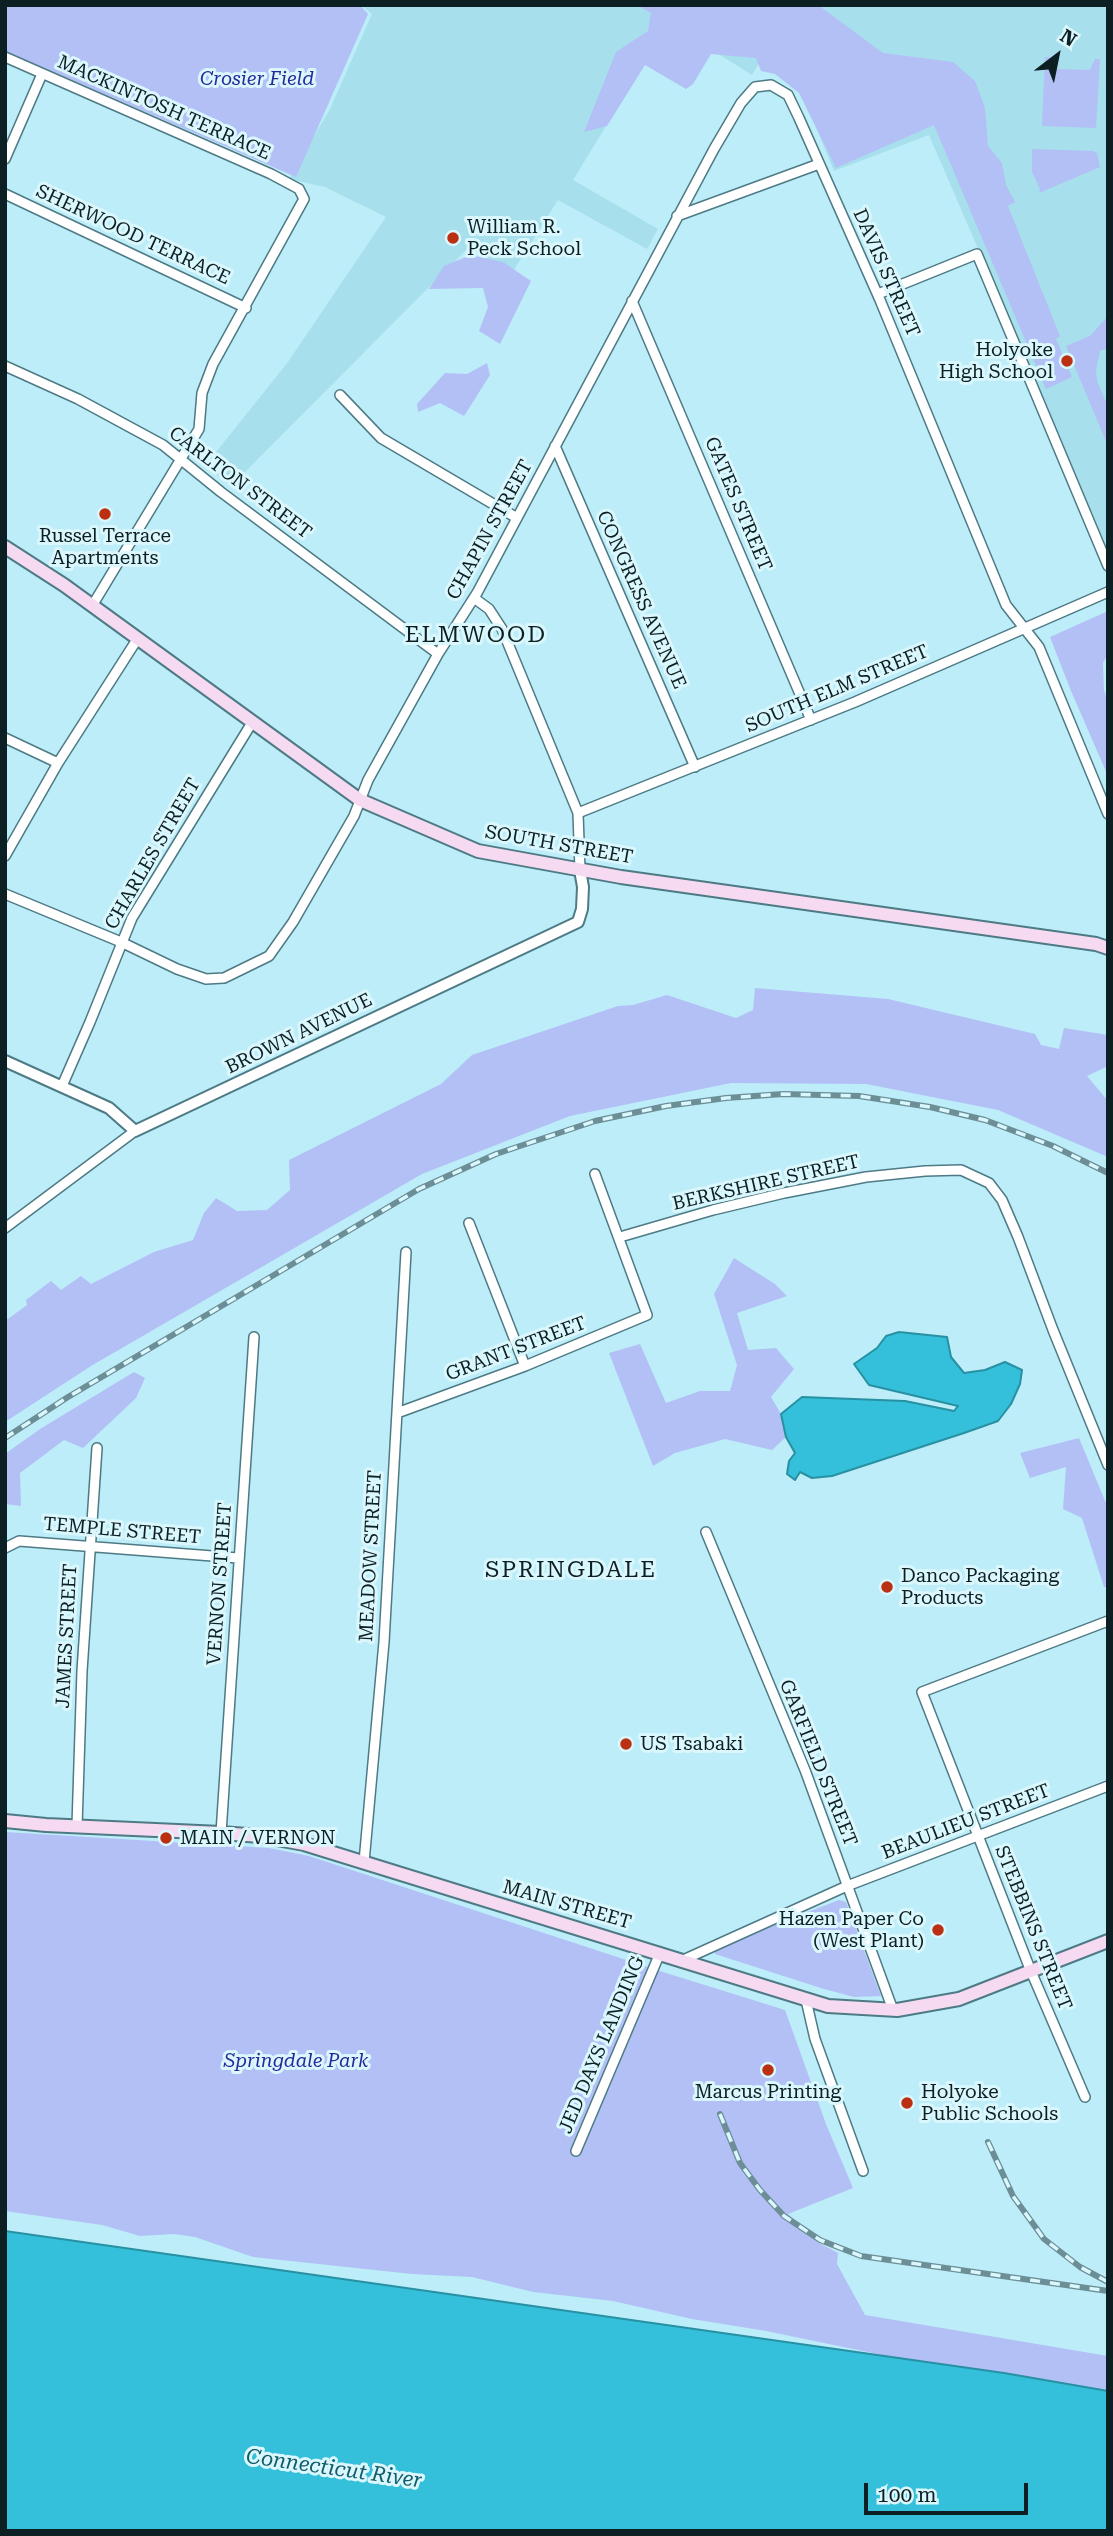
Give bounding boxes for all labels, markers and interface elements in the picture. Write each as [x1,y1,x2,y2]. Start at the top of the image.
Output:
north arrow [1022,21,1092,91]
text: N [1056,24,1081,51]
street label: MACKINTOSH TERRACE [54,51,274,165]
park label: Crosier Field [200,68,314,90]
street label: SHERWOOD TERRACE [32,180,234,290]
street label: DAVIS STREET [848,205,924,341]
place label: William R. Peck School [467,216,581,260]
marker: William R. Peck School [445,230,461,246]
place label: Holyoke High School [939,339,1053,383]
marker: Holyoke High School [1059,353,1075,369]
street label: CARLTON STREET [164,422,316,544]
street label: GATES STREET [699,434,777,574]
street label: CHAPIN STREET [442,456,538,604]
marker: Russel Terrace Apartments [97,506,113,522]
street label: CONGRESS AVENUE [591,507,691,693]
place label: Russel Terrace Apartments [39,525,171,569]
district label: ELMWOOD [406,621,546,649]
street label: SOUTH ELM STREET [742,640,932,738]
street label: CHARLES STREET [100,774,206,934]
street label: SOUTH STREET [483,821,635,869]
street label: BROWN AVENUE [222,989,376,1079]
street label: BERKSHIRE STREET [670,1150,862,1216]
street label: GRANT STREET [443,1312,589,1386]
street label: MEADOW STREET [355,1470,387,1642]
street label: VERNON STREET [203,1502,237,1666]
street label: TEMPLE STREET [42,1513,202,1549]
district label: SPRINGDALE [486,1556,656,1584]
street label: JAMES STREET [52,1563,82,1709]
place label: Danco Packaging Products [901,1565,1059,1609]
marker: Danco Packaging Products [879,1579,895,1595]
street label: GARFIELD STREET [774,1676,862,1850]
place label: US Tsabaki [640,1733,743,1755]
marker: US Tsabaki [618,1736,634,1752]
street label: BEAULIEU STREET [879,1779,1053,1865]
place label: MAIN / VERNON [180,1827,335,1849]
marker: MAIN / VERNON [158,1830,174,1846]
street label: STEBBINS STREET [990,1843,1076,2013]
street label: MAIN STREET [500,1876,634,1934]
place label: Hazen Paper Co (West Plant) [779,1908,924,1952]
marker: Hazen Paper Co (West Plant) [930,1922,946,1938]
street label: JED DAYS LANDING [554,1953,650,2137]
park label: Springdale Park [224,2050,368,2072]
marker: Marcus Printing [760,2062,776,2078]
place label: Marcus Printing [695,2081,841,2103]
place label: Holyoke Public Schools [921,2081,1058,2125]
marker: Holyoke Public Schools [899,2095,915,2111]
water label: Connecticut River [244,2444,424,2494]
scale bar [868,2470,1032,2514]
text: 100 m [877,2483,937,2507]

